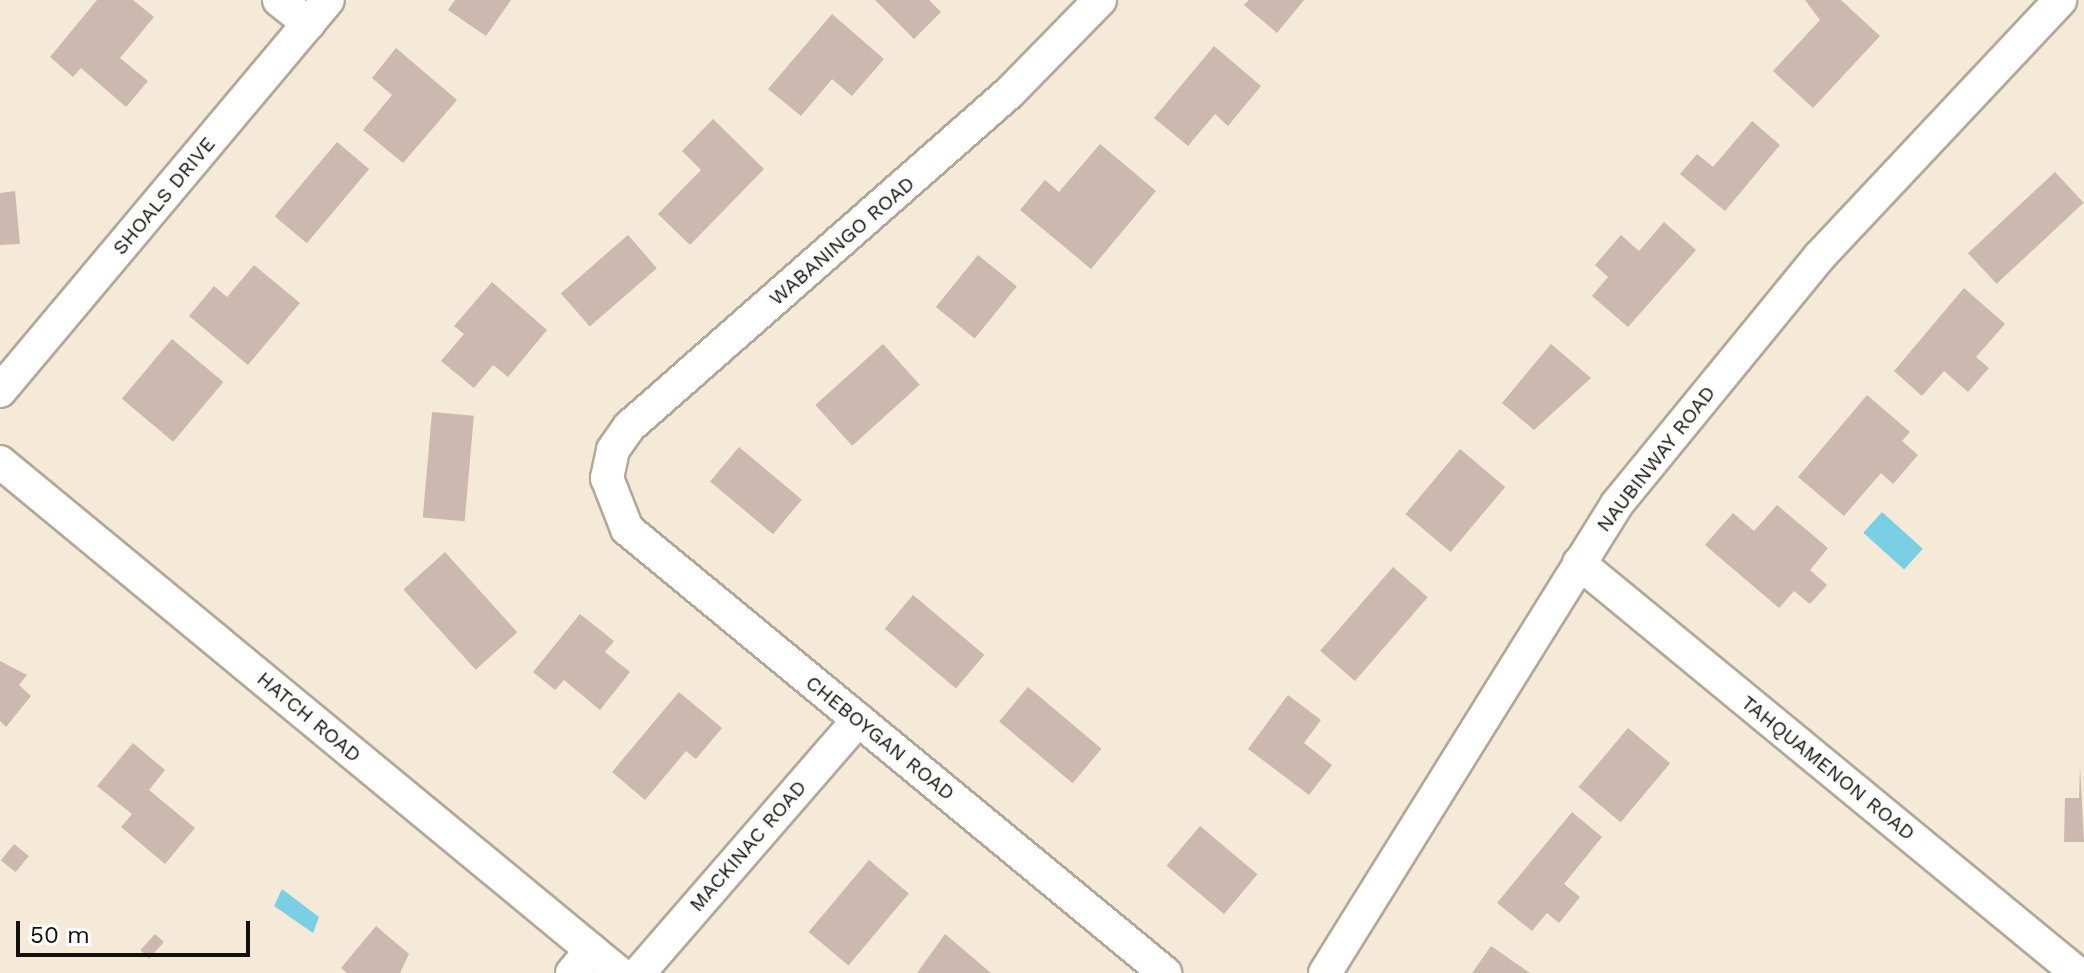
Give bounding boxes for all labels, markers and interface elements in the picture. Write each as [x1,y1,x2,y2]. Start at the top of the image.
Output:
street label: SHOALS DRIVE [108,132,220,260]
street label: WABANINGO ROAD [764,171,920,311]
street label: NAUBINWAY ROAD [1591,381,1721,537]
street label: HATCH ROAD [252,667,366,767]
street label: CHEBOYGAN ROAD [801,671,959,805]
street label: TAHQUAMENON ROAD [1736,691,1920,845]
street label: MACKINAC ROAD [685,776,811,916]
scale bar [20,905,254,955]
text: 50 m [30,921,90,949]

